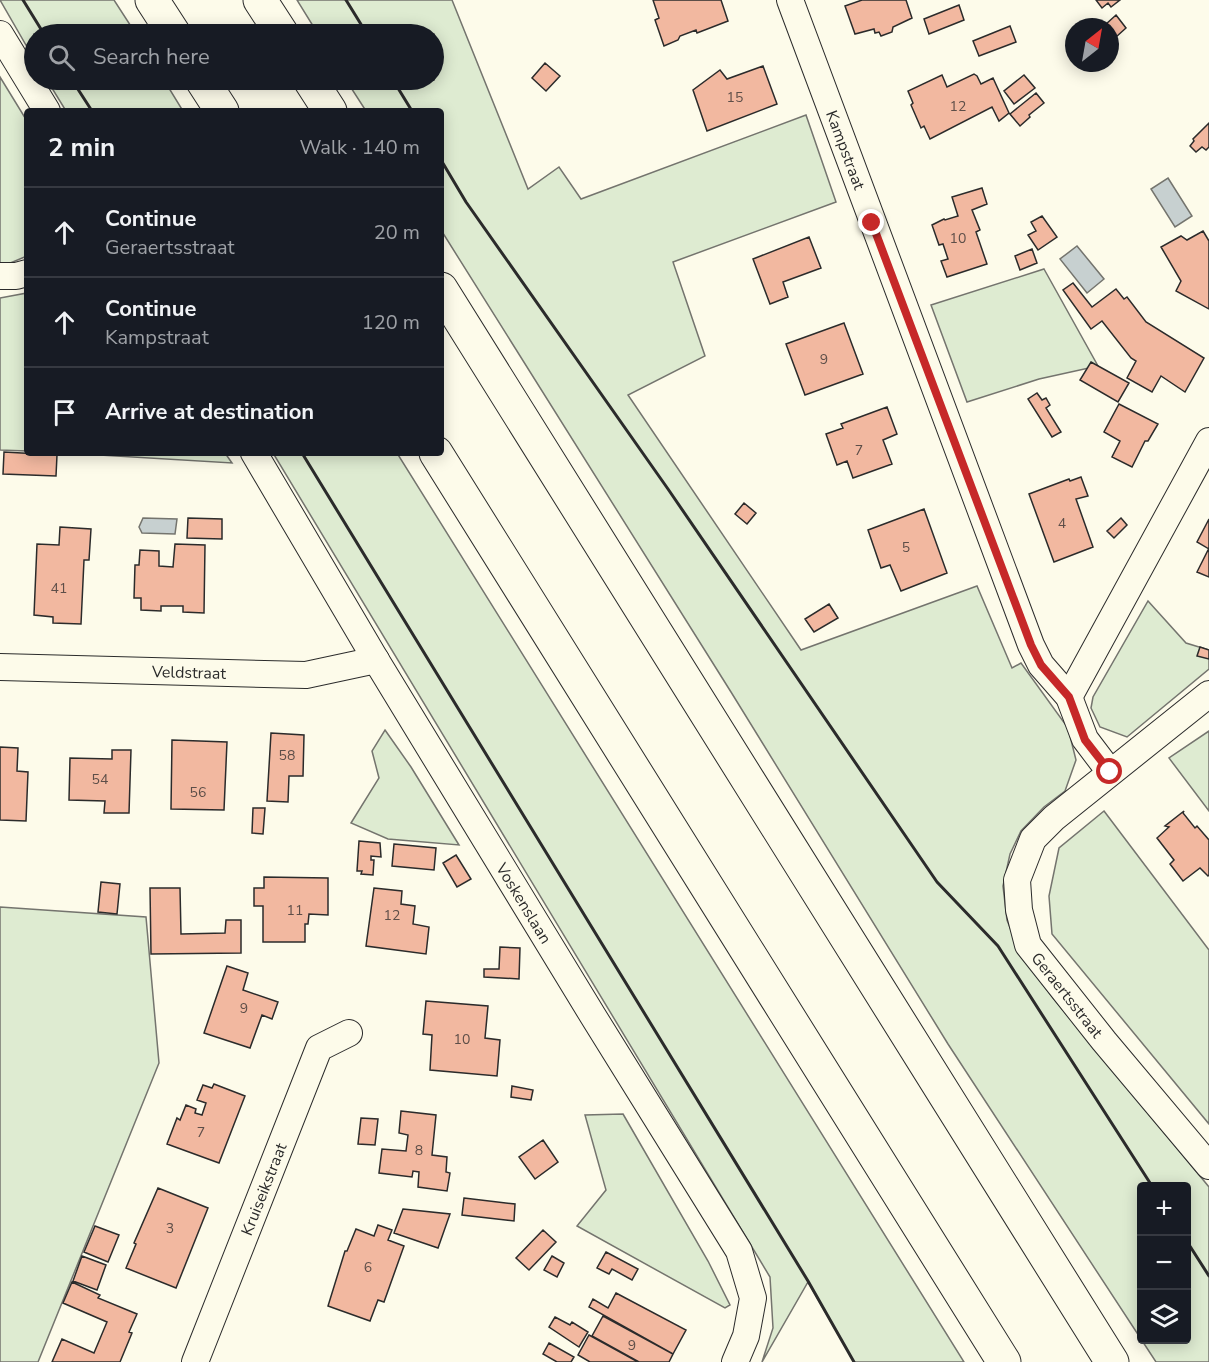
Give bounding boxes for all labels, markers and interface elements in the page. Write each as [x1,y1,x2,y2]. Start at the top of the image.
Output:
north arrow [1065,18,1119,72]
search box [24,24,444,90]
icon: search [45,41,78,74]
text: Search here [93,42,210,72]
house number: 15 [727,88,743,107]
house number: 12 [950,97,966,116]
street label: Kampstraat [820,108,870,193]
text: 2 min [48,130,115,165]
text: Walk · 140 m [300,134,420,161]
text: Continue [105,204,196,234]
route end [858,209,884,235]
icon: ahead [48,216,81,249]
text: 20 m [374,219,420,246]
house number: 10 [950,229,966,248]
text: Geraertsstraat [105,234,235,261]
text: Continue [105,294,196,324]
icon: ahead [48,306,81,339]
text: 120 m [362,309,420,336]
text: Kampstraat [105,324,209,351]
house number: 9 [820,350,828,369]
icon: arrive [48,396,81,429]
text: Arrive at destination [105,397,314,427]
house number: 7 [855,441,863,460]
house number: 4 [1058,514,1066,533]
house number: 5 [902,538,910,557]
house number: 41 [51,579,67,598]
street label: Veldstraat [151,661,227,685]
house number: 58 [279,746,295,765]
route start [1096,758,1122,784]
house number: 54 [92,770,108,789]
house number: 56 [190,783,206,802]
street label: Voskenslaan [490,858,556,948]
house number: 11 [287,901,303,920]
house number: 12 [384,906,400,925]
street label: Geraertsstraat [1026,948,1108,1043]
house number: 9 [240,999,248,1018]
house number: 10 [454,1030,470,1049]
house number: 7 [197,1123,205,1142]
street label: Kruiseikstraat [236,1140,293,1239]
house number: 8 [415,1141,423,1160]
map controls [1137,1182,1191,1344]
button: + [1137,1182,1191,1236]
house number: 3 [166,1219,174,1238]
button: − [1137,1236,1191,1290]
house number: 6 [364,1258,372,1277]
button: layers [1137,1290,1191,1344]
house number: 9 [628,1336,636,1355]

